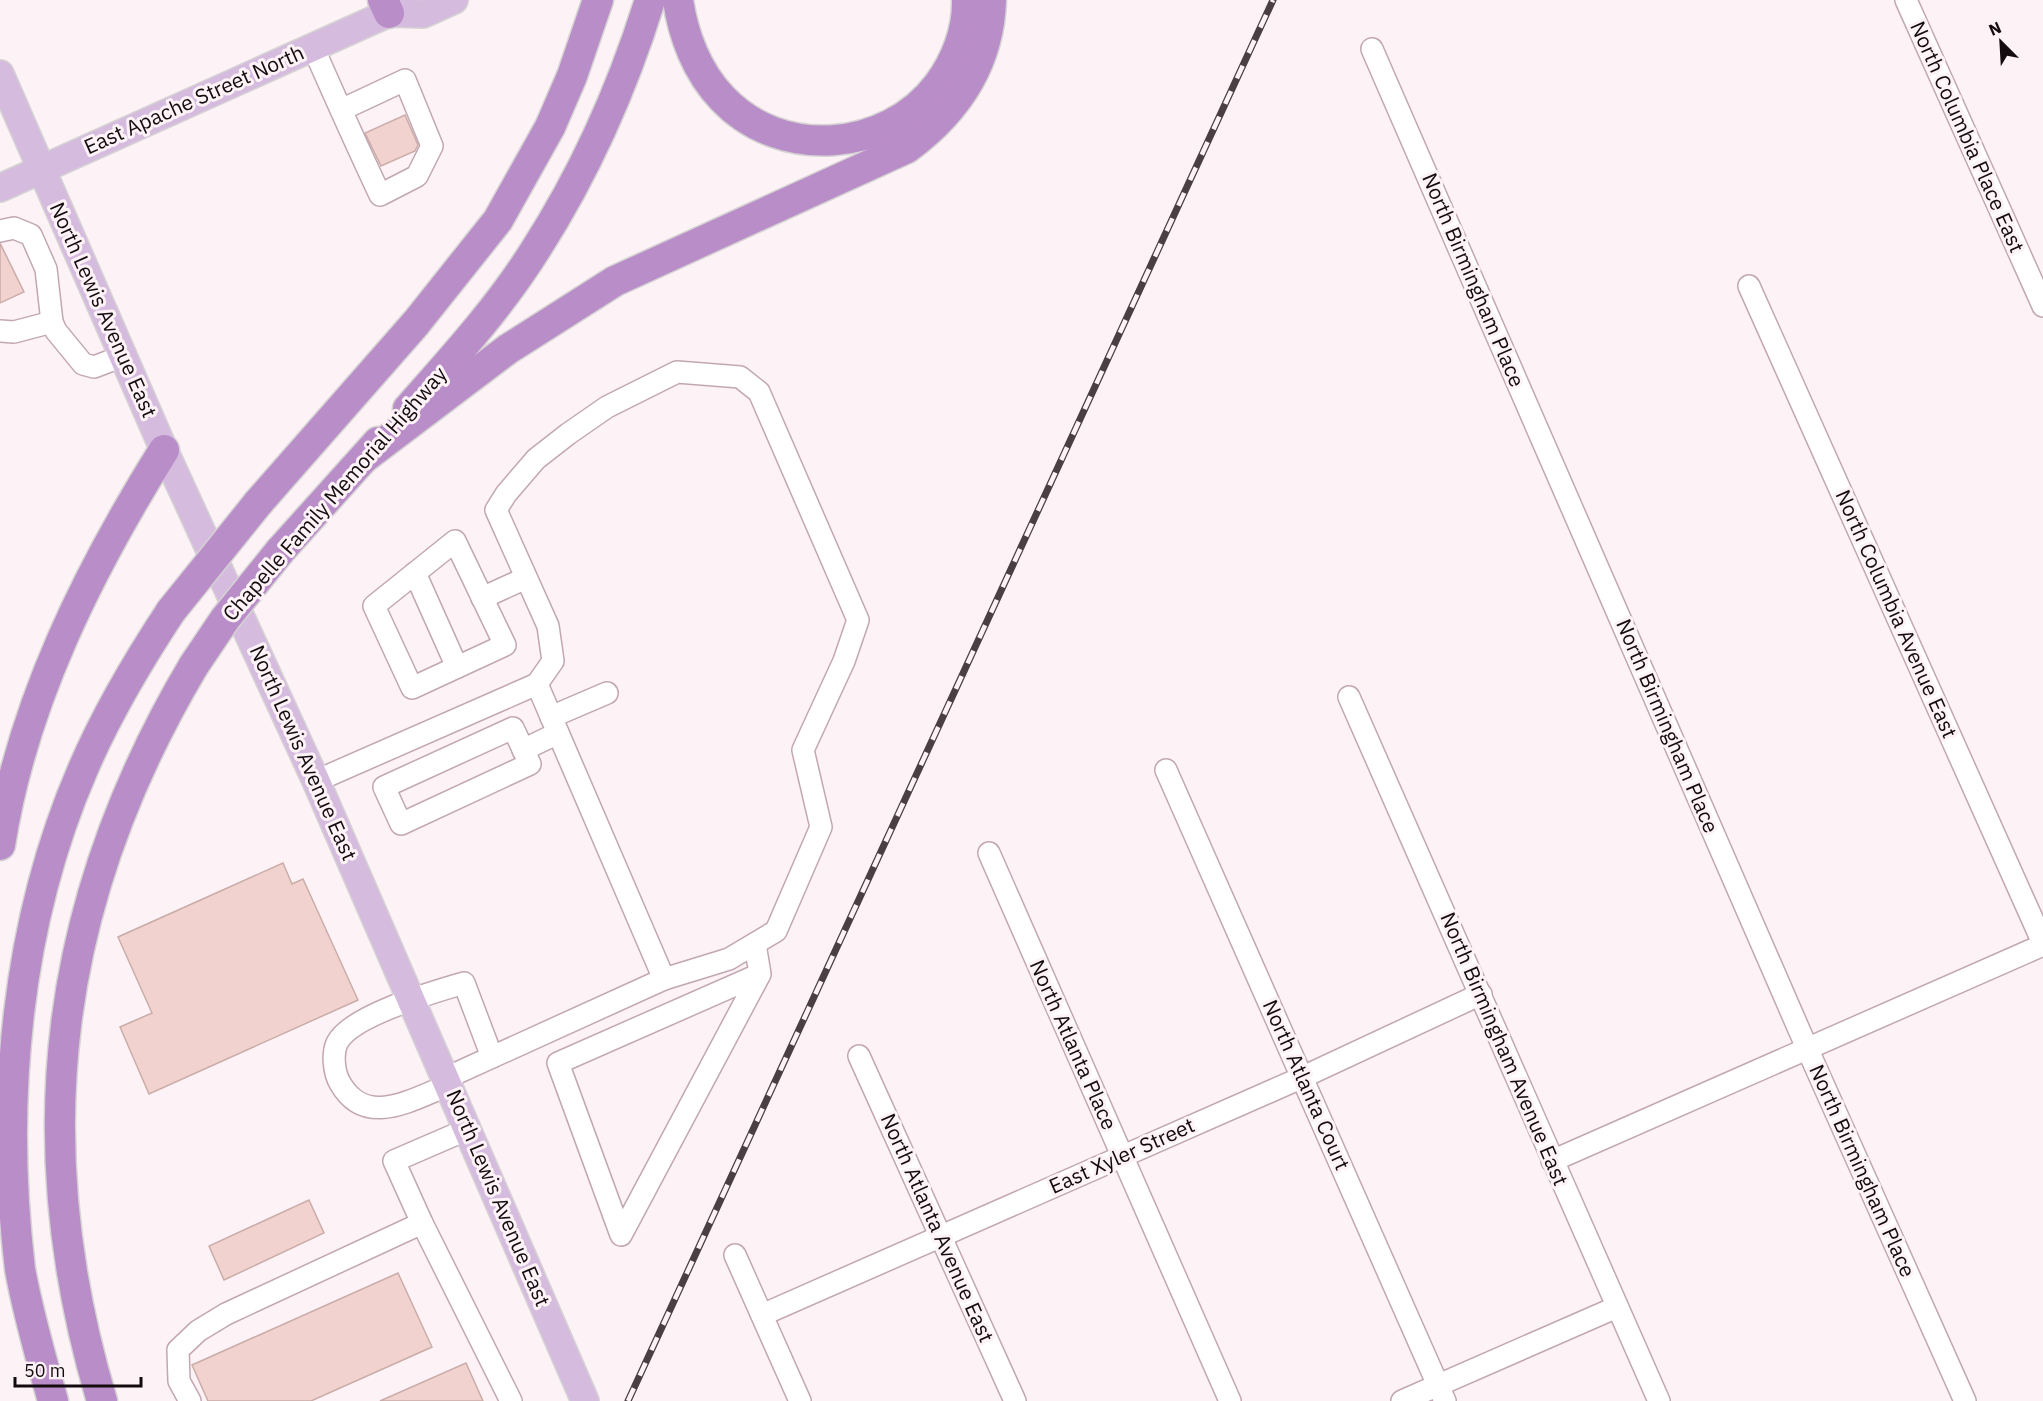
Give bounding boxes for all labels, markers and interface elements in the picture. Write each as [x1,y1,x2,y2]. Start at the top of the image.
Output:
north arrow [1971,12,2031,72]
street label: North Columbia Place East [1905,17,2029,257]
street label: East Apache Street North [79,38,308,160]
street label: North Birmingham Place [1416,168,1532,391]
street label: North Lewis Avenue East [44,197,164,422]
street label: Chapelle Family Memorial Highway [216,360,453,626]
street label: North Columbia Avenue East [1829,485,1964,742]
street label: North Birmingham Place [1610,614,1726,837]
street label: North Lewis Avenue East [244,640,364,865]
street label: North Birmingham Avenue East [1435,908,1575,1190]
street label: North Atlanta Place [1024,955,1124,1134]
street label: North Atlanta Court [1257,995,1357,1174]
street label: North Birmingham Place [1803,1060,1922,1281]
street label: North Lewis Avenue East [441,1085,557,1310]
street label: North Atlanta Avenue East [875,1109,1001,1346]
street label: East Xyler Street [1044,1110,1199,1200]
scale bar [15,1350,141,1388]
text: 50 m [24,1359,66,1382]

